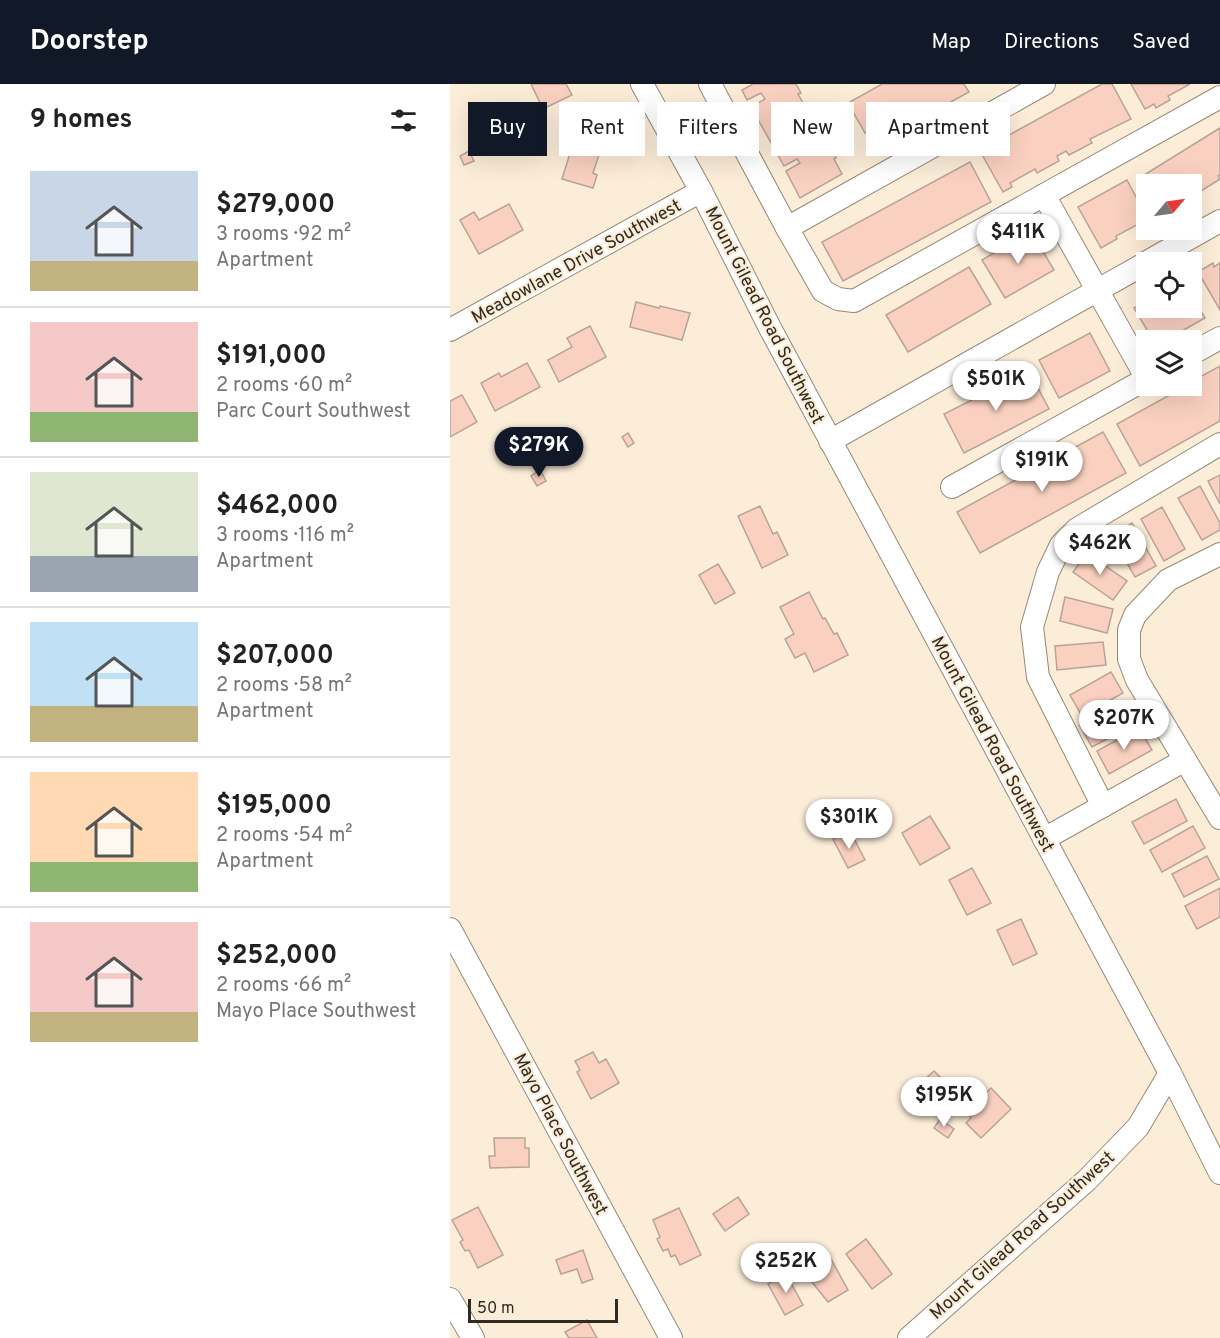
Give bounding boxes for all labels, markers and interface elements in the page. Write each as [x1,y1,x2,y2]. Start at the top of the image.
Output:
text: Doorstep [30,24,149,60]
text: Map [931,29,971,56]
text: Directions [1004,29,1099,56]
text: Saved [1132,29,1190,56]
chip: Buy [468,102,547,156]
chip: Rent [559,102,645,156]
chip: Filters [657,102,759,156]
chip: New [771,102,854,156]
chip: Apartment [866,102,1010,156]
text: 9 homes [30,104,132,137]
icon: filters [387,104,420,137]
north arrow [1136,174,1202,240]
map controls [1136,174,1202,396]
text: $279,000 [216,189,335,222]
icon: home [78,195,150,267]
street label: Meadowlane Drive Southwest [468,195,686,330]
street label: Mount Gilead Road Southwest [699,203,829,428]
pin: $411K [976,214,1060,265]
text: $411K [990,220,1046,246]
text: 3 rooms · 92 m² [216,222,351,248]
text: Apartment [216,248,314,274]
button: locate [1136,252,1202,318]
button: layers [1136,330,1202,396]
text: $191,000 [216,340,327,373]
icon: home [78,346,150,418]
pin: $501K [954,361,1038,412]
text: $501K [966,367,1026,393]
text: 2 rooms · 60 m² [216,373,352,399]
text: Parc Court Southwest [216,399,411,425]
pin: $279K [497,427,581,478]
text: $279K [508,433,570,459]
pin: $191K [1000,442,1084,493]
text: $191K [1015,448,1069,474]
text: $462,000 [216,490,338,523]
icon: home [78,496,150,568]
text: 3 rooms · 116 m² [216,523,354,549]
pin: $462K [1058,525,1142,576]
text: $462K [1068,531,1132,557]
text: Apartment [216,549,314,575]
street label: Mount Gilead Road Southwest [925,633,1058,857]
text: $207,000 [216,640,334,673]
icon: home [78,646,150,718]
text: 2 rooms · 58 m² [216,673,352,699]
text: Apartment [216,699,314,725]
pin: $207K [1082,700,1166,751]
text: $207K [1093,706,1155,732]
text: $195,000 [216,790,332,823]
icon: home [78,796,150,868]
pin: $301K [807,799,891,850]
text: $301K [819,805,879,831]
text: 2 rooms · 54 m² [216,823,353,849]
text: Apartment [216,849,314,875]
text: $252,000 [216,940,337,973]
icon: home [78,946,150,1018]
text: 2 rooms · 66 m² [216,973,351,999]
text: Mayo Place Southwest [216,999,416,1025]
street label: Mayo Place Southwest [507,1050,612,1220]
pin: $195K [902,1077,986,1128]
text: $195K [915,1083,973,1109]
street label: Mount Gilead Road Southwest [926,1147,1120,1325]
pin: $252K [744,1243,828,1294]
text: $252K [755,1249,817,1275]
scale bar [468,1296,618,1324]
text: 50 m [477,1299,515,1319]

